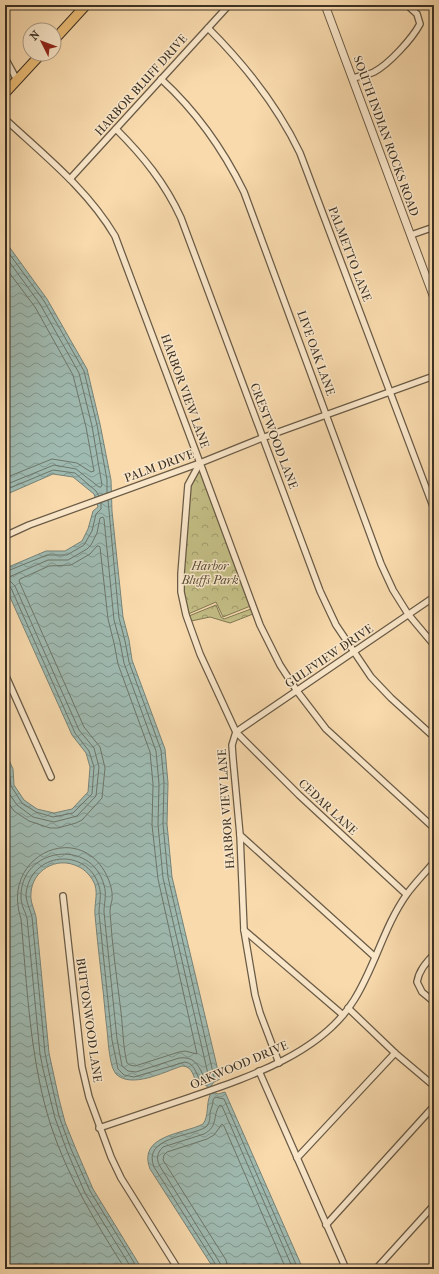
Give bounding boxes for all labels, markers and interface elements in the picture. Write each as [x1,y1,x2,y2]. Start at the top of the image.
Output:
north arrow [22,22,62,62]
text: N [27,28,43,43]
street label: HARBOR BLUFF DRIVE [92,31,190,139]
street label: SOUTH INDIAN ROCKS ROAD [350,54,422,218]
street label: PALMETTO LANE [325,205,375,303]
street label: LIVE OAK LANE [294,308,338,398]
street label: HARBOR VIEW LANE [158,332,212,450]
street label: CRESTWOOD LANE [247,381,301,491]
street label: PALM DRIVE [122,447,196,485]
park label: Harbor Bluffs Park [181,559,238,587]
street label: GULFVIEW DRIVE [282,621,376,691]
street label: HARBOR VIEW LANE [215,749,237,869]
street label: CEDAR LANE [296,776,360,838]
street label: BUTTONWOOD LANE [73,957,105,1083]
street label: OAKWOOD DRIVE [188,1038,290,1092]

